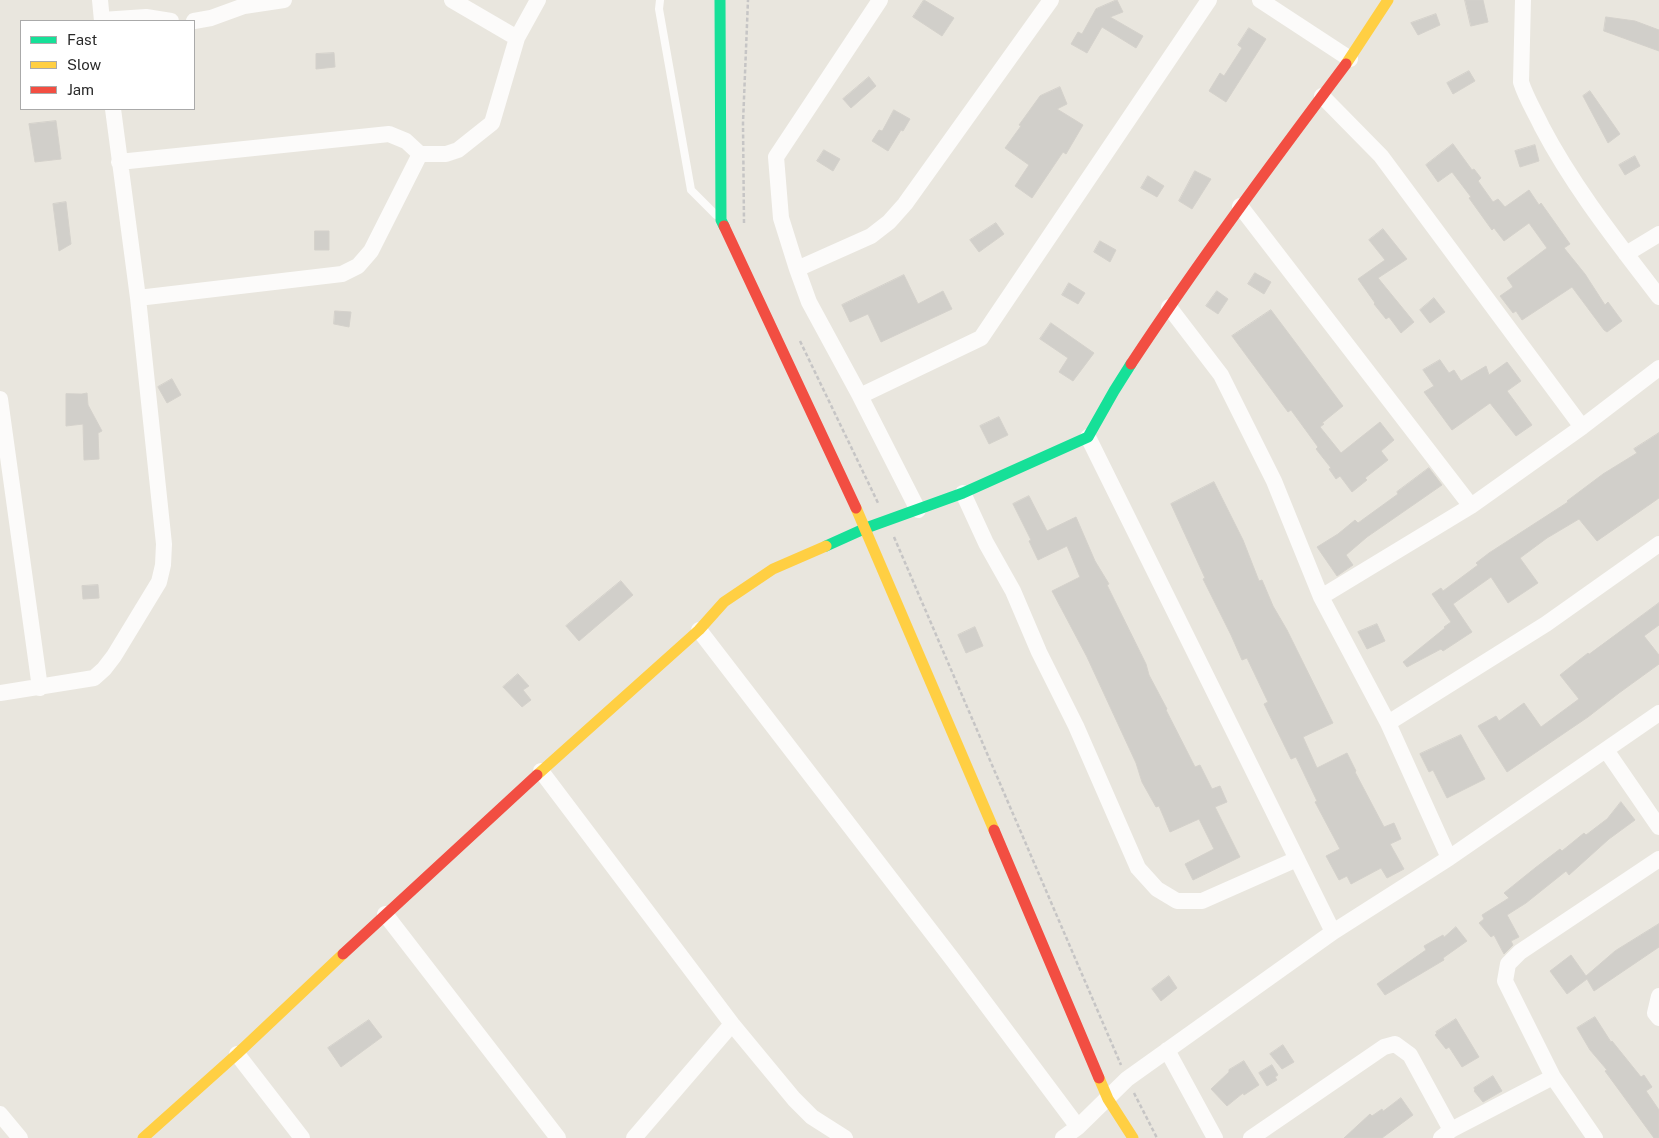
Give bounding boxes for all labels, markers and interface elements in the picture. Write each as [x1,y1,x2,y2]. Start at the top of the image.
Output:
legend [20,20,195,110]
text: Fast [67,31,97,48]
text: Slow [67,56,101,73]
text: Jam [67,81,94,98]

